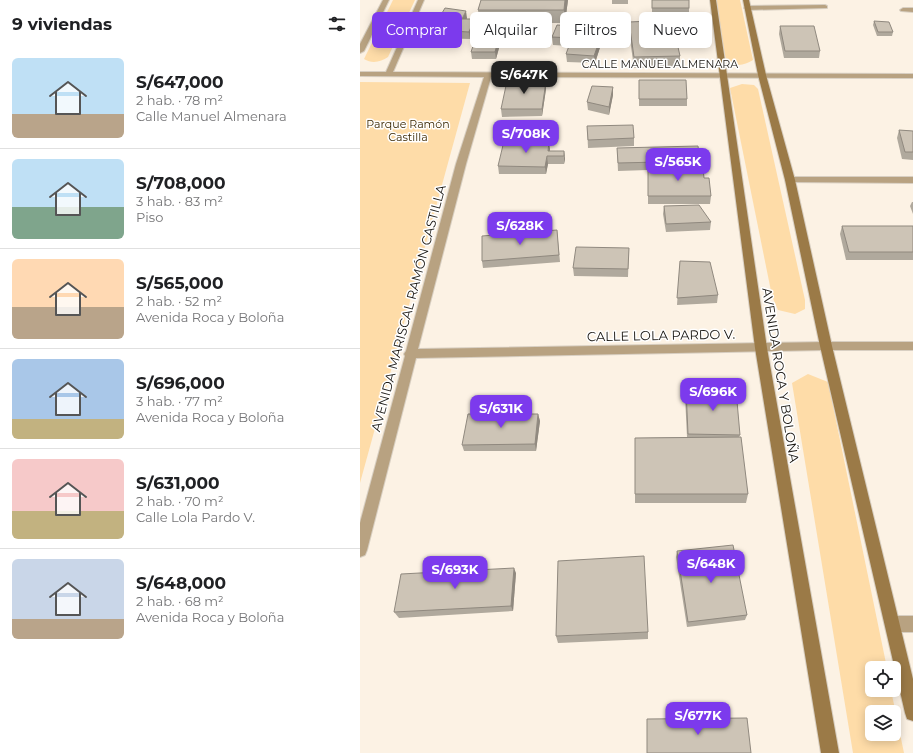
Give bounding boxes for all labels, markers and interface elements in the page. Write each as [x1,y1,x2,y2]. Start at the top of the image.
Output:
chip: Comprar [372,12,462,48]
chip: Alquilar [470,12,552,48]
chip: Filtros [560,12,631,48]
chip: Nuevo [639,12,712,48]
icon: filters [326,13,348,35]
text: 9 viviendas [12,14,112,34]
street label: CALLE MANUEL ALMENARA [582,57,738,71]
pin: S/647K [491,61,557,95]
text: S/647K [500,66,548,82]
text: S/647,000 [136,72,224,92]
icon: home [44,74,92,122]
text: 2 hab. · 78 m² [136,92,223,108]
text: Calle Manuel Almenara [136,108,287,124]
park label: Parque Ramón Castilla [366,117,450,144]
pin: S/708K [493,120,559,154]
text: S/708K [502,125,550,141]
pin: S/565K [645,148,711,182]
text: S/565K [655,153,701,169]
text: S/708,000 [136,173,226,193]
icon: home [44,175,92,223]
street label: AVENIDA MARISCAL RAMÓN CASTILLA [367,182,449,433]
text: 3 hab. · 83 m² [136,193,223,209]
text: Piso [136,209,163,225]
pin: S/628K [487,212,553,246]
text: S/628K [496,217,544,233]
text: S/565,000 [136,273,223,293]
icon: home [44,275,92,323]
street label: AVENIDA ROCA Y BOLOÑA [759,286,803,464]
text: 2 hab. · 52 m² [136,293,222,309]
text: Avenida Roca y Boloña [136,309,284,325]
street label: CALLE LOLA PARDO V. [587,326,736,344]
text: S/696,000 [136,373,225,393]
icon: home [44,375,92,423]
pin: S/696K [680,378,746,412]
text: S/696K [689,383,737,399]
text: 3 hab. · 77 m² [136,393,223,409]
pin: S/631K [468,395,534,429]
text: S/631K [479,400,523,416]
text: Avenida Roca y Boloña [136,409,284,425]
text: S/631,000 [136,473,220,493]
icon: home [44,475,92,523]
text: 2 hab. · 70 m² [136,493,224,509]
text: Calle Lola Pardo V. [136,509,255,525]
pin: S/648K [678,550,744,584]
text: S/648K [687,555,735,571]
pin: S/693K [422,556,488,590]
text: S/693K [432,561,478,577]
text: S/648,000 [136,573,226,593]
icon: home [44,575,92,623]
text: 2 hab. · 68 m² [136,593,224,609]
text: Avenida Roca y Boloña [136,609,284,625]
map controls [865,661,901,741]
button: locate [865,661,901,697]
pin: S/677K [665,702,731,736]
button: layers [865,705,901,741]
text: S/677K [674,707,722,723]

